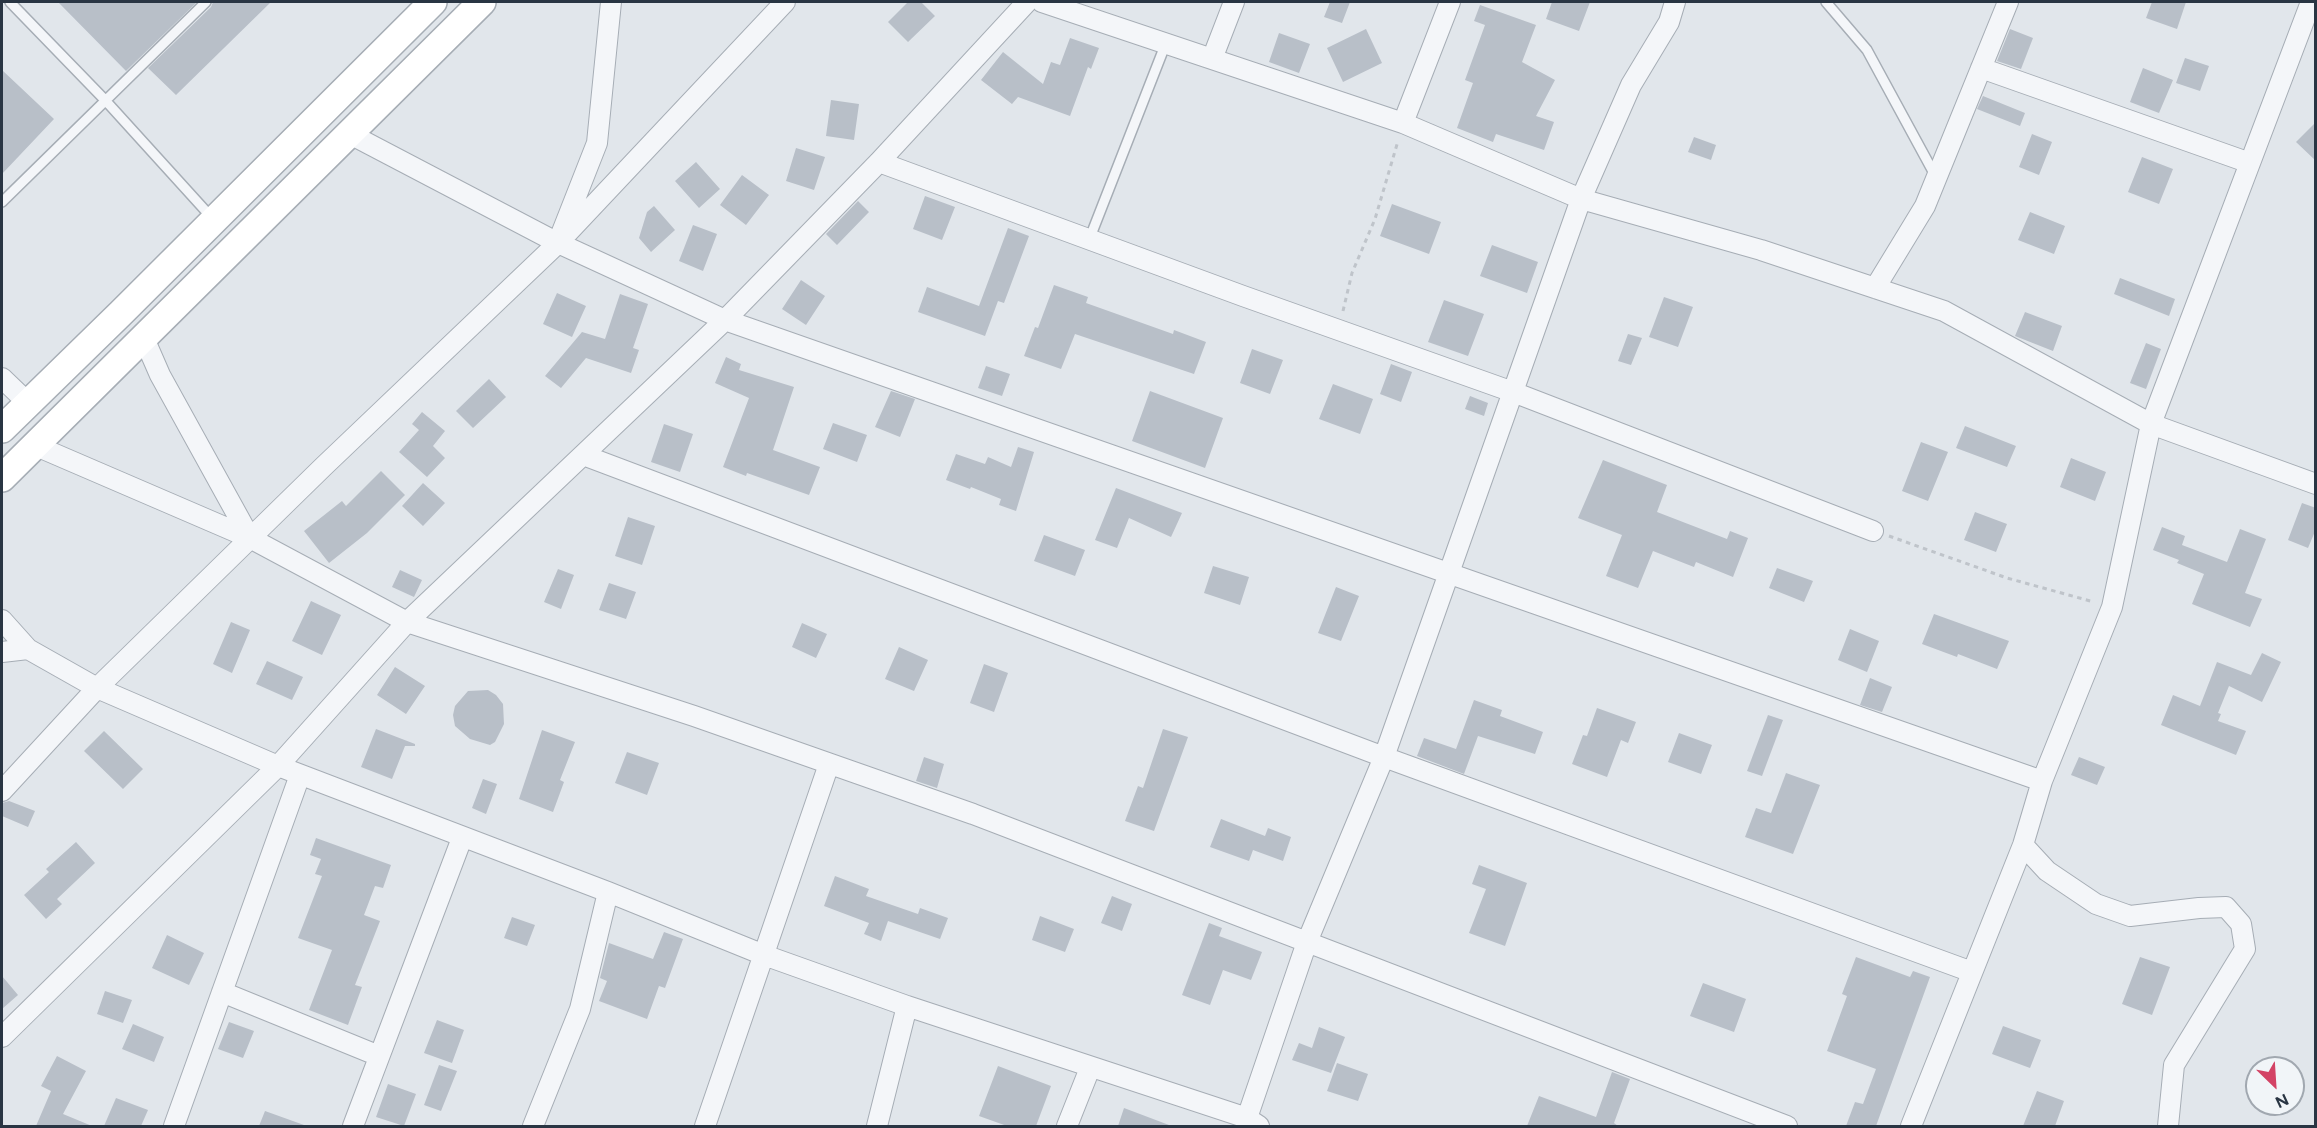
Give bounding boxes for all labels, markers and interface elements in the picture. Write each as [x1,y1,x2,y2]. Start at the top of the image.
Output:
north arrow [2245,1056,2305,1116]
text: N [2272,1090,2292,1112]

